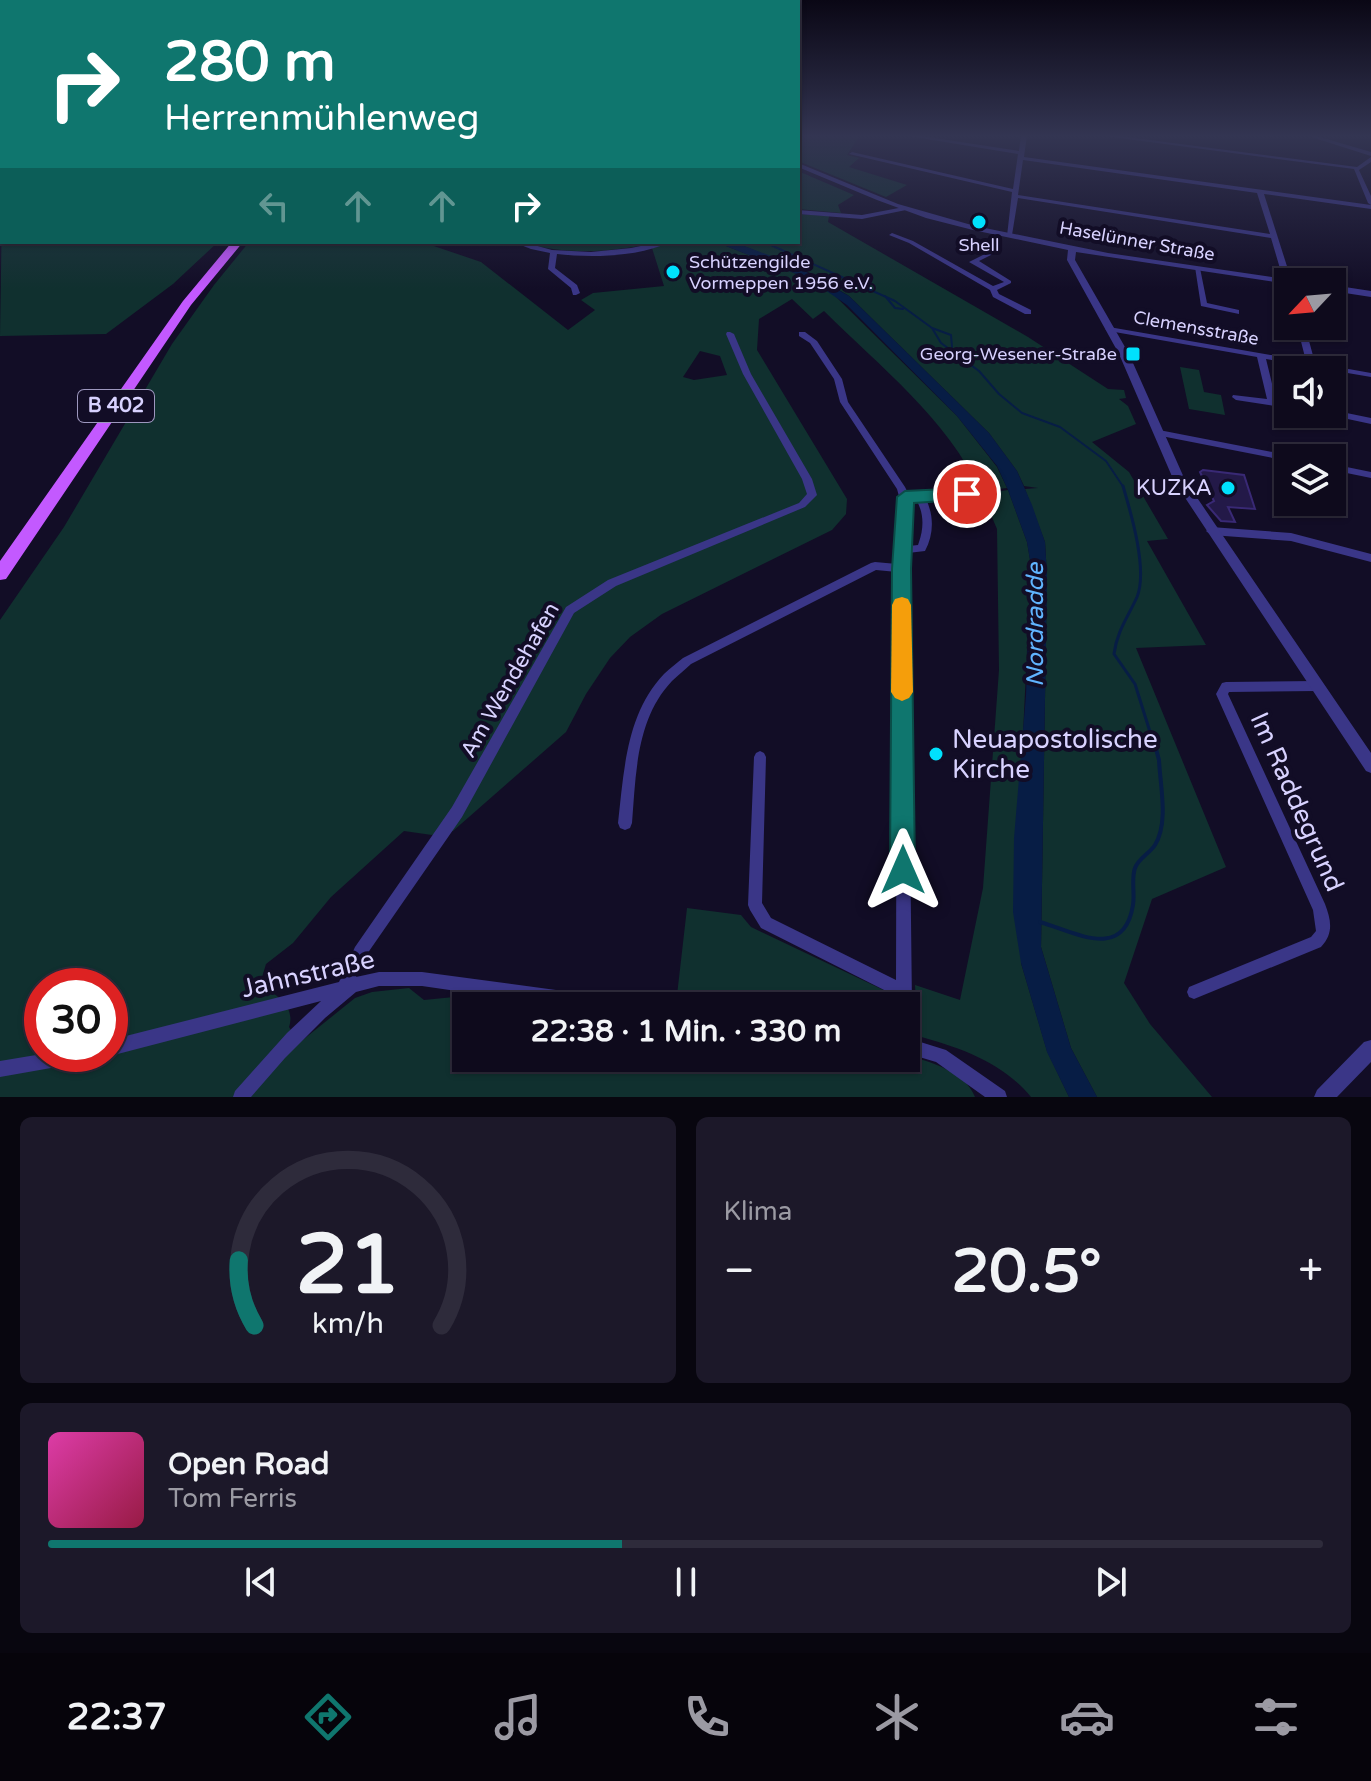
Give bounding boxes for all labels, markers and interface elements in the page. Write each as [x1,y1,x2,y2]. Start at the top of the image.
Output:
text: 280 m [164,29,335,96]
icon: right [32,32,136,136]
text: Herrenmühlenweg [164,97,479,140]
icon: left [252,184,296,228]
icon: ahead [336,184,380,228]
icon: ahead [420,184,464,228]
icon: right [504,184,548,228]
marker: Shell [970,213,988,231]
street label: Haselünner Straße [1058,217,1216,265]
place label: Shell [958,234,1000,256]
place label: Schützengilde Vormeppen 1956 e.V. [689,251,873,294]
marker: Schützengilde Vormeppen 1956 e.V. [664,263,682,281]
north arrow [1274,268,1346,340]
map controls [1274,268,1346,516]
street label: Clemensstraße [1132,306,1260,350]
place label: Georg-Wesener-Straße [920,343,1117,365]
marker: Georg-Wesener-Straße [1124,345,1142,363]
button: sound [1274,356,1346,428]
road number: B 402 [78,390,154,422]
button: layers [1274,444,1346,516]
pin [933,460,1001,528]
icon: arrive [945,472,989,516]
place label: KUZKA [1136,475,1212,501]
marker: KUZKA [1219,479,1237,497]
water label: Nordradde [1021,562,1050,687]
street label: Am Wendehafen [455,598,565,762]
street label: Im Raddegrund [1244,708,1350,896]
place label: Neuapostolische Kirche [952,724,1158,785]
marker: Neuapostolische Kirche [927,745,945,763]
position arrow [861,828,945,912]
street label: Jahnstraße [238,944,378,1004]
speed limit sign: 30 [24,968,128,1072]
text: 22:38 · 1 Min. · 330 m [531,1013,841,1050]
text: Klima [724,1196,792,1227]
text: 21 [296,1216,400,1316]
text: 20.5° [951,1236,1102,1308]
text: − [724,1245,755,1298]
text: + [1298,1245,1323,1298]
text: km/h [312,1307,384,1341]
text: Open Road [168,1446,329,1483]
text: Tom Ferris [168,1483,297,1514]
icon: previous [239,1560,283,1604]
icon: pause [664,1560,708,1604]
icon: next [1089,1560,1133,1604]
icon: directions [300,1689,356,1745]
icon: music [490,1689,546,1745]
icon: phone [679,1689,735,1745]
icon: climate [869,1689,925,1745]
icon: car [1059,1689,1115,1745]
icon: filters [1248,1689,1304,1745]
text: 22:37 [67,1696,167,1739]

